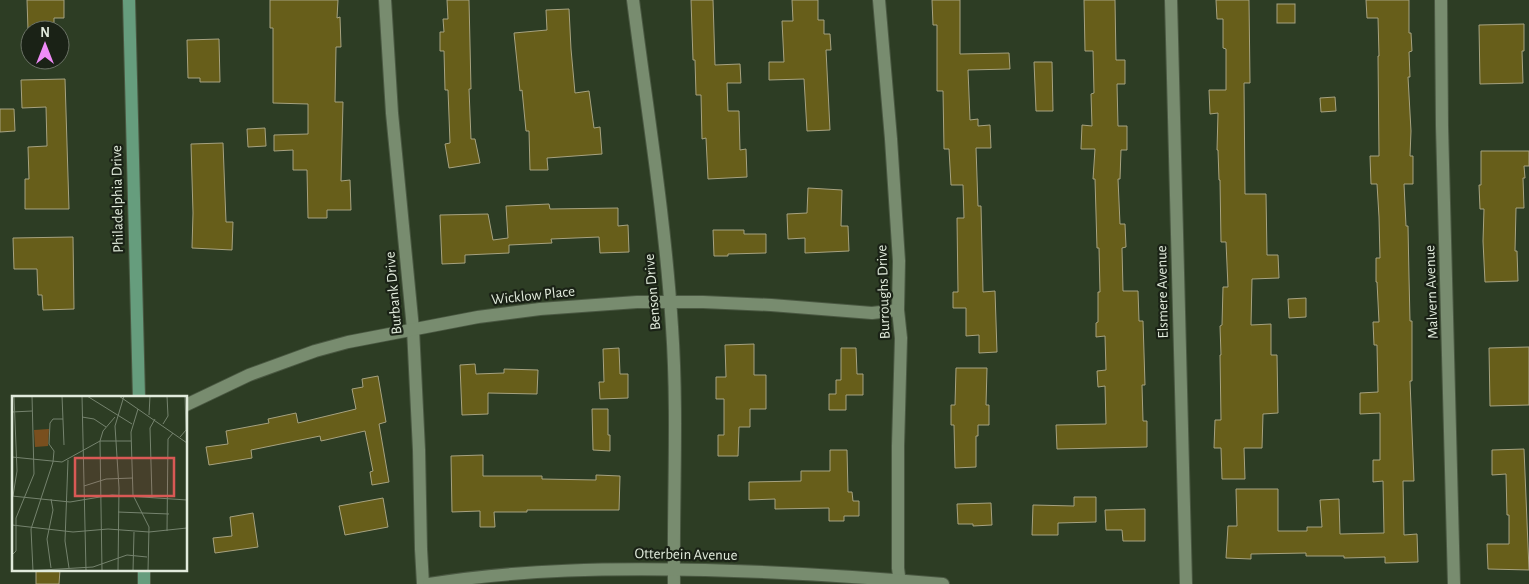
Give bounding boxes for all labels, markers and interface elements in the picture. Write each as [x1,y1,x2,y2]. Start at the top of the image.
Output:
north arrow [20,20,70,70]
text: N [40,26,50,40]
street label: Philadelphia Drive [109,145,126,253]
street label: Burroughs Drive [874,244,893,340]
street label: Elsmere Avenue [1154,245,1171,339]
street label: Malvern Avenue [1422,245,1441,339]
street label: Burbank Drive [382,251,405,335]
street label: Benson Drive [642,253,663,331]
street label: Wicklow Place [490,284,576,307]
inset map [12,396,188,572]
street label: Otterbein Avenue [634,546,738,563]

